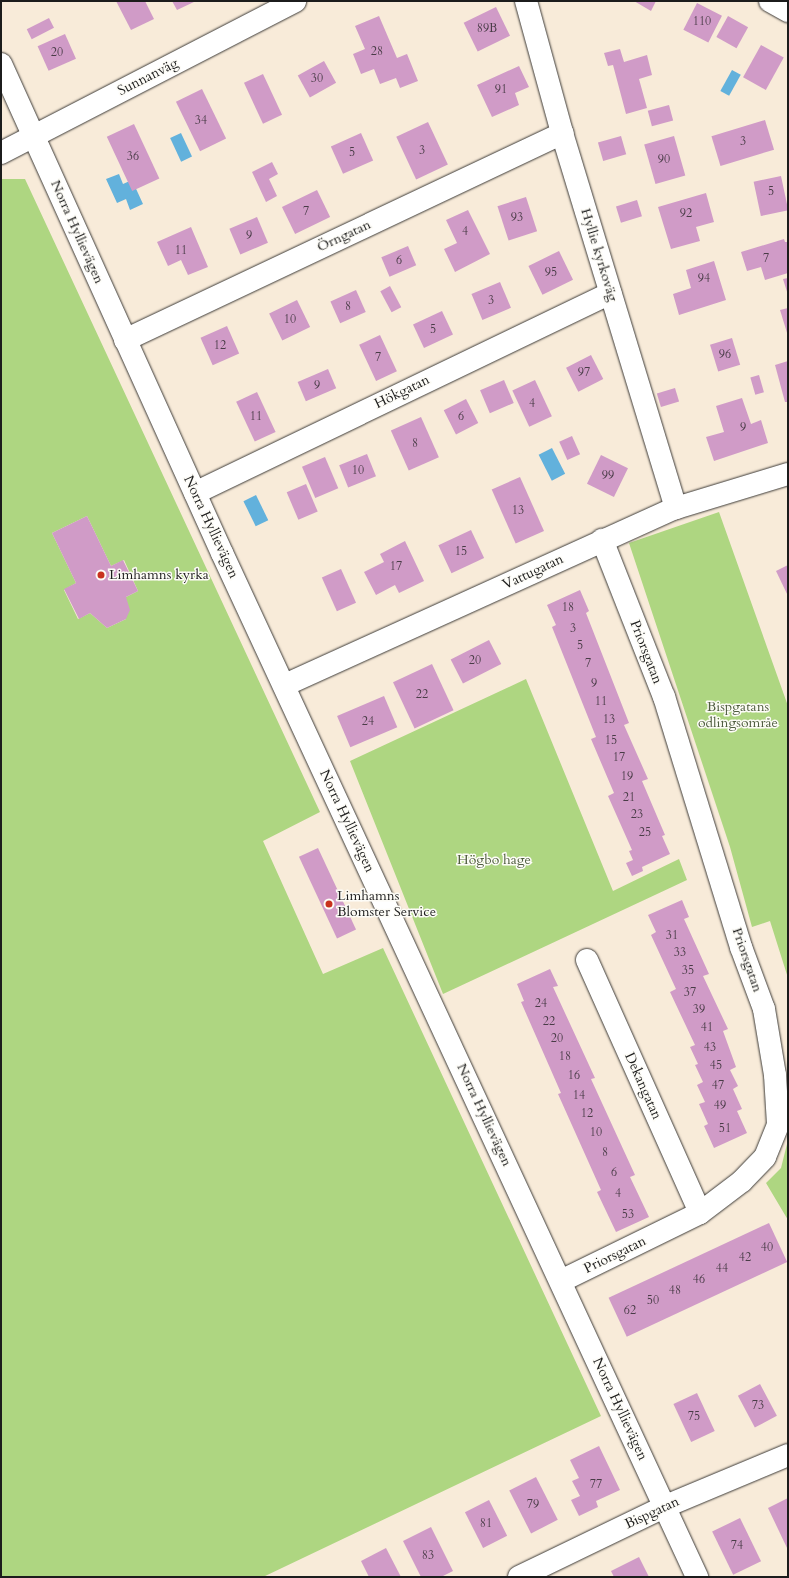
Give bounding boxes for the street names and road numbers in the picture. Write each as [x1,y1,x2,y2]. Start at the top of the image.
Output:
street label: Sunnanväg [115,55,181,99]
street label: Norra Hyllievägen [47,178,107,286]
street label: Hyllie kyrkoväg [577,206,621,304]
street label: Örngatan [314,216,374,256]
street label: Hökgatan [372,371,432,413]
street label: Norra Hyllievägen [180,473,242,581]
street label: Vattugatan [500,551,566,593]
street label: Priorsgatan [626,618,666,686]
street label: Norra Hyllievägen [316,767,378,875]
street label: Priorsgatan [728,926,766,994]
street label: Dekangatan [621,1050,665,1122]
street label: Norra Hyllievägen [453,1061,515,1169]
street label: Priorsgatan [581,1233,649,1277]
street label: Norra Hyllievägen [589,1355,651,1463]
street label: Bispgatan [622,1493,682,1533]

